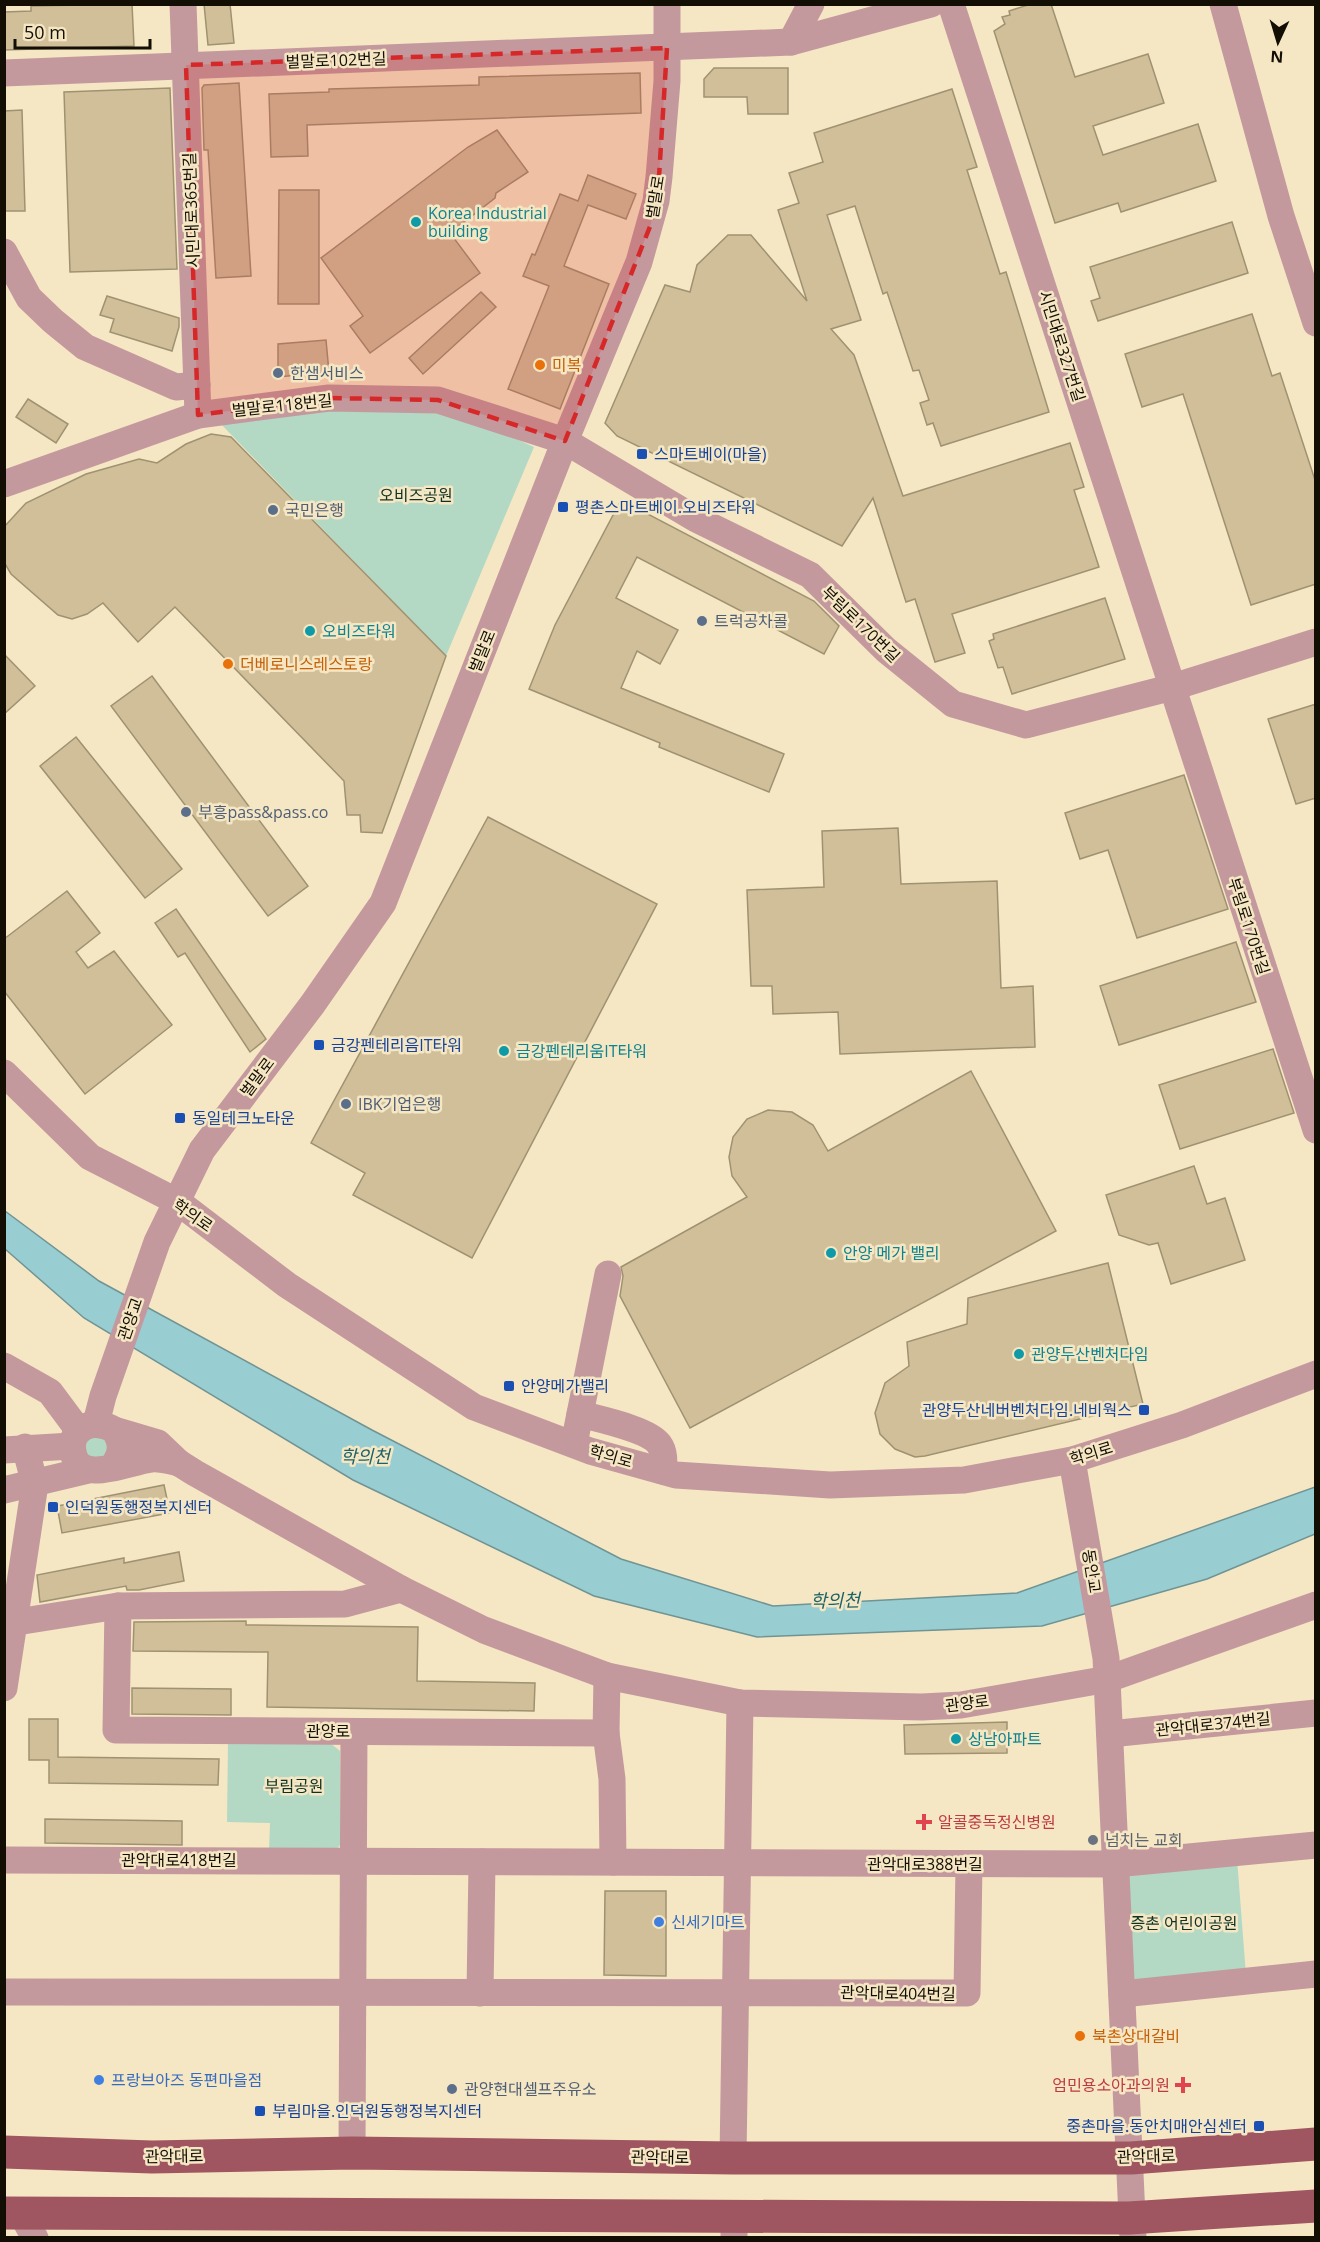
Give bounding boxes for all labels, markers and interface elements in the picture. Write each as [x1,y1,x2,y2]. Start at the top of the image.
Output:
scale bar [15,12,150,50]
north arrow [1248,12,1308,72]
text: 50 m [24,20,66,44]
text: N [1270,46,1284,68]
street label: 벌말로102번길 [285,47,387,73]
street label: 시민대로365번길 [178,152,204,268]
street label: 벌말로 [641,173,669,221]
place label: Korea Industrial building [428,202,547,242]
marker: Korea Industrial building [409,215,423,229]
street label: 시민대로327번길 [1034,288,1090,404]
place label: 미복 [552,354,581,376]
marker: 미복 [533,358,547,372]
place label: 한샘서비스 [290,362,364,384]
marker: 한샘서비스 [271,366,285,380]
street label: 벌말로118번길 [231,389,333,421]
place label: 스마트베이(마을) [654,443,767,465]
marker: 스마트베이(마을) [635,447,649,461]
park label: 오비즈공원 [379,484,453,506]
place label: 평촌스마트베이.오비즈타워 [575,496,756,518]
place label: 국민은행 [285,499,344,521]
marker: 평촌스마트베이.오비즈타워 [556,500,570,514]
marker: 국민은행 [266,503,280,517]
street label: 부림로170번길 [817,581,905,667]
place label: 트럭공차콜 [714,610,788,632]
marker: 트럭공차콜 [695,614,709,628]
place label: 오비즈타워 [322,620,396,642]
marker: 오비즈타워 [303,624,317,638]
street label: 벌말로 [464,626,501,676]
place label: 더베로니스레스토랑 [240,653,373,675]
marker: 더베로니스레스토랑 [221,657,235,671]
place label: 부흥pass&pass.co [198,801,328,823]
marker: 부흥pass&pass.co [179,805,193,819]
street label: 부림로170번길 [1223,875,1275,977]
place label: 금강펜테리음IT타워 [331,1034,462,1056]
marker: 금강펜테리음IT타워 [312,1038,326,1052]
place label: 금강펜테리움IT타워 [516,1040,647,1062]
marker: 금강펜테리움IT타워 [497,1044,511,1058]
street label: 벌말로 [235,1053,279,1101]
place label: IBK기업은행 [358,1093,441,1115]
marker: IBK기업은행 [339,1097,353,1111]
place label: 동일테크노타운 [192,1107,295,1129]
marker: 동일테크노타운 [173,1111,187,1125]
street label: 학의로 [169,1193,218,1237]
place label: 안양 메가 밸리 [843,1242,940,1264]
marker: 안양 메가 밸리 [824,1246,838,1260]
street label: 관양교 [112,1295,148,1343]
place label: 관양두산벤처다임 [1031,1343,1149,1365]
marker: 관양두산벤처다임 [1012,1347,1026,1361]
place label: 안양메가밸리 [521,1375,609,1397]
marker: 안양메가밸리 [502,1379,516,1393]
place label: 관양두산네버벤처다임.네비웍스 [922,1399,1132,1421]
marker: 관양두산네버벤처다임.네비웍스 [1137,1403,1151,1417]
street label: 학의로 [1067,1436,1116,1470]
street label: 학의로 [587,1439,636,1473]
water label: 학의천 [340,1444,392,1468]
place label: 인덕원동행정복지센터 [65,1496,212,1518]
marker: 인덕원동행정복지센터 [46,1500,60,1514]
street label: 동안교 [1078,1547,1106,1595]
water label: 학의천 [810,1588,862,1612]
street label: 관양로 [944,1689,991,1717]
street label: 관악대로374번길 [1154,1707,1272,1741]
street label: 관양로 [306,1720,350,1742]
place label: 상남아파트 [968,1728,1042,1750]
marker: 상남아파트 [949,1732,963,1746]
park label: 부림공원 [265,1775,323,1797]
place label: 알콜중독정신병원 [938,1811,1056,1833]
marker: 알콜중독정신병원 [915,1813,933,1831]
place label: 넘치는 교회 [1105,1829,1183,1851]
marker: 넘치는 교회 [1086,1833,1100,1847]
street label: 관악대로418번길 [121,1849,237,1871]
street label: 관악대로388번길 [867,1853,983,1875]
place label: 신세기마트 [671,1911,745,1933]
park label: 증촌 어린이공원 [1130,1912,1238,1934]
marker: 신세기마트 [652,1915,666,1929]
street label: 관악대로404번길 [840,1981,956,2005]
place label: 북촌상대갈비 [1092,2025,1180,2047]
marker: 북촌상대갈비 [1073,2029,1087,2043]
place label: 프랑브아즈 동편마을점 [111,2069,262,2091]
marker: 프랑브아즈 동편마을점 [92,2073,106,2087]
place label: 엄민용소아과의원 [1052,2074,1170,2096]
marker: 엄민용소아과의원 [1174,2076,1192,2094]
place label: 관양현대셀프주유소 [464,2078,596,2100]
marker: 관양현대셀프주유소 [445,2082,459,2096]
place label: 부림마을.인덕원동행정복지센터 [272,2100,482,2122]
marker: 부림마을.인덕원동행정복지센터 [253,2104,267,2118]
place label: 중촌마을.동안치매안심센터 [1066,2115,1247,2137]
marker: 중촌마을.동안치매안심센터 [1252,2119,1266,2133]
street label: 관악대로 [144,2144,204,2168]
street label: 관악대로 [1116,2144,1176,2168]
street label: 관악대로 [630,2145,690,2169]

